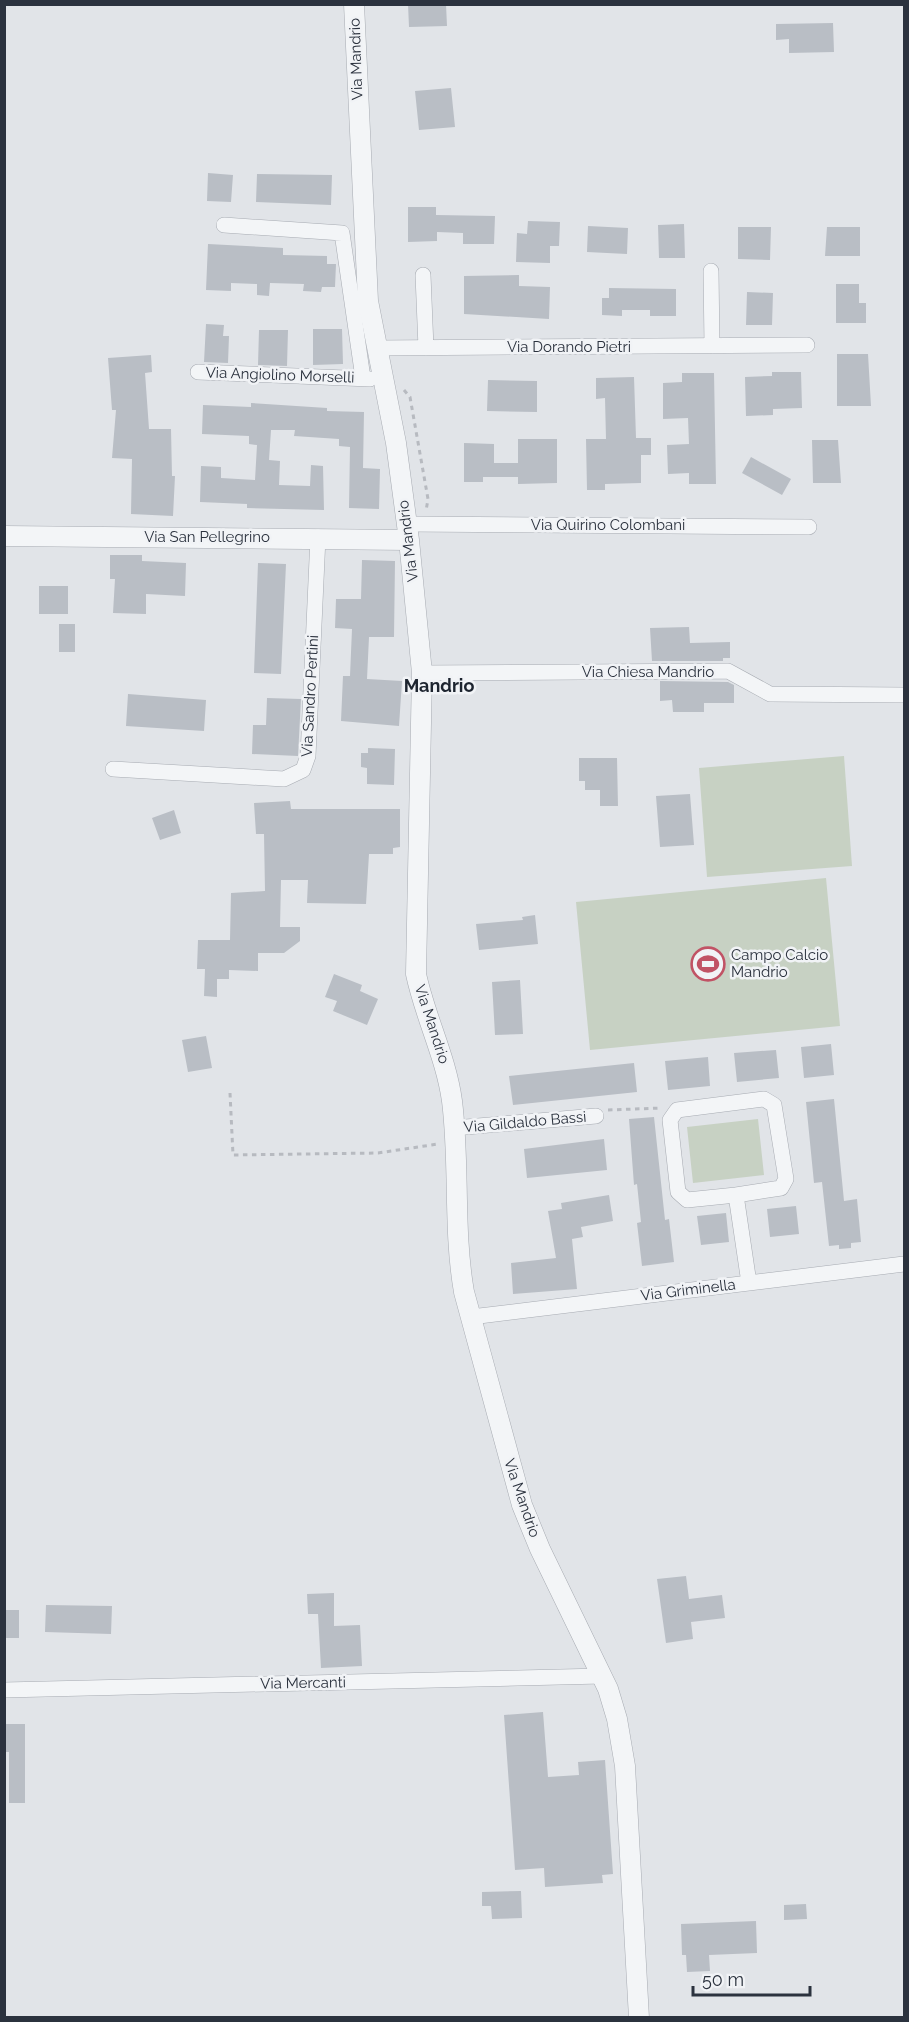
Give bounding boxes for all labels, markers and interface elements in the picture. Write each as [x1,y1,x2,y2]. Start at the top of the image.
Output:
street label: Via Mandrio [346,18,366,100]
street label: Via Dorando Pietri [507,338,631,356]
street label: Via Angiolino Morselli [205,363,355,387]
street label: Via Mandrio [394,499,422,583]
street label: Via Quirino Colombani [531,516,685,534]
street label: Via San Pellegrino [144,528,270,546]
street label: Via Sandro Pertini [298,635,322,757]
street label: Via Chiesa Mandrio [582,663,714,681]
district label: Mandrio [404,675,474,696]
sports icon: Campo Calcio Mandrio [690,946,726,982]
place label: Campo Calcio Mandrio [731,946,828,981]
street label: Via Mandrio [411,982,453,1066]
street label: Via Gildaldo Bassi [463,1108,587,1136]
street label: Via Griminella [639,1275,737,1305]
street label: Via Mandrio [500,1456,544,1540]
street label: Via Mercanti [260,1673,346,1693]
scale bar [693,1959,810,1997]
text: 50 m [702,1969,744,1990]

